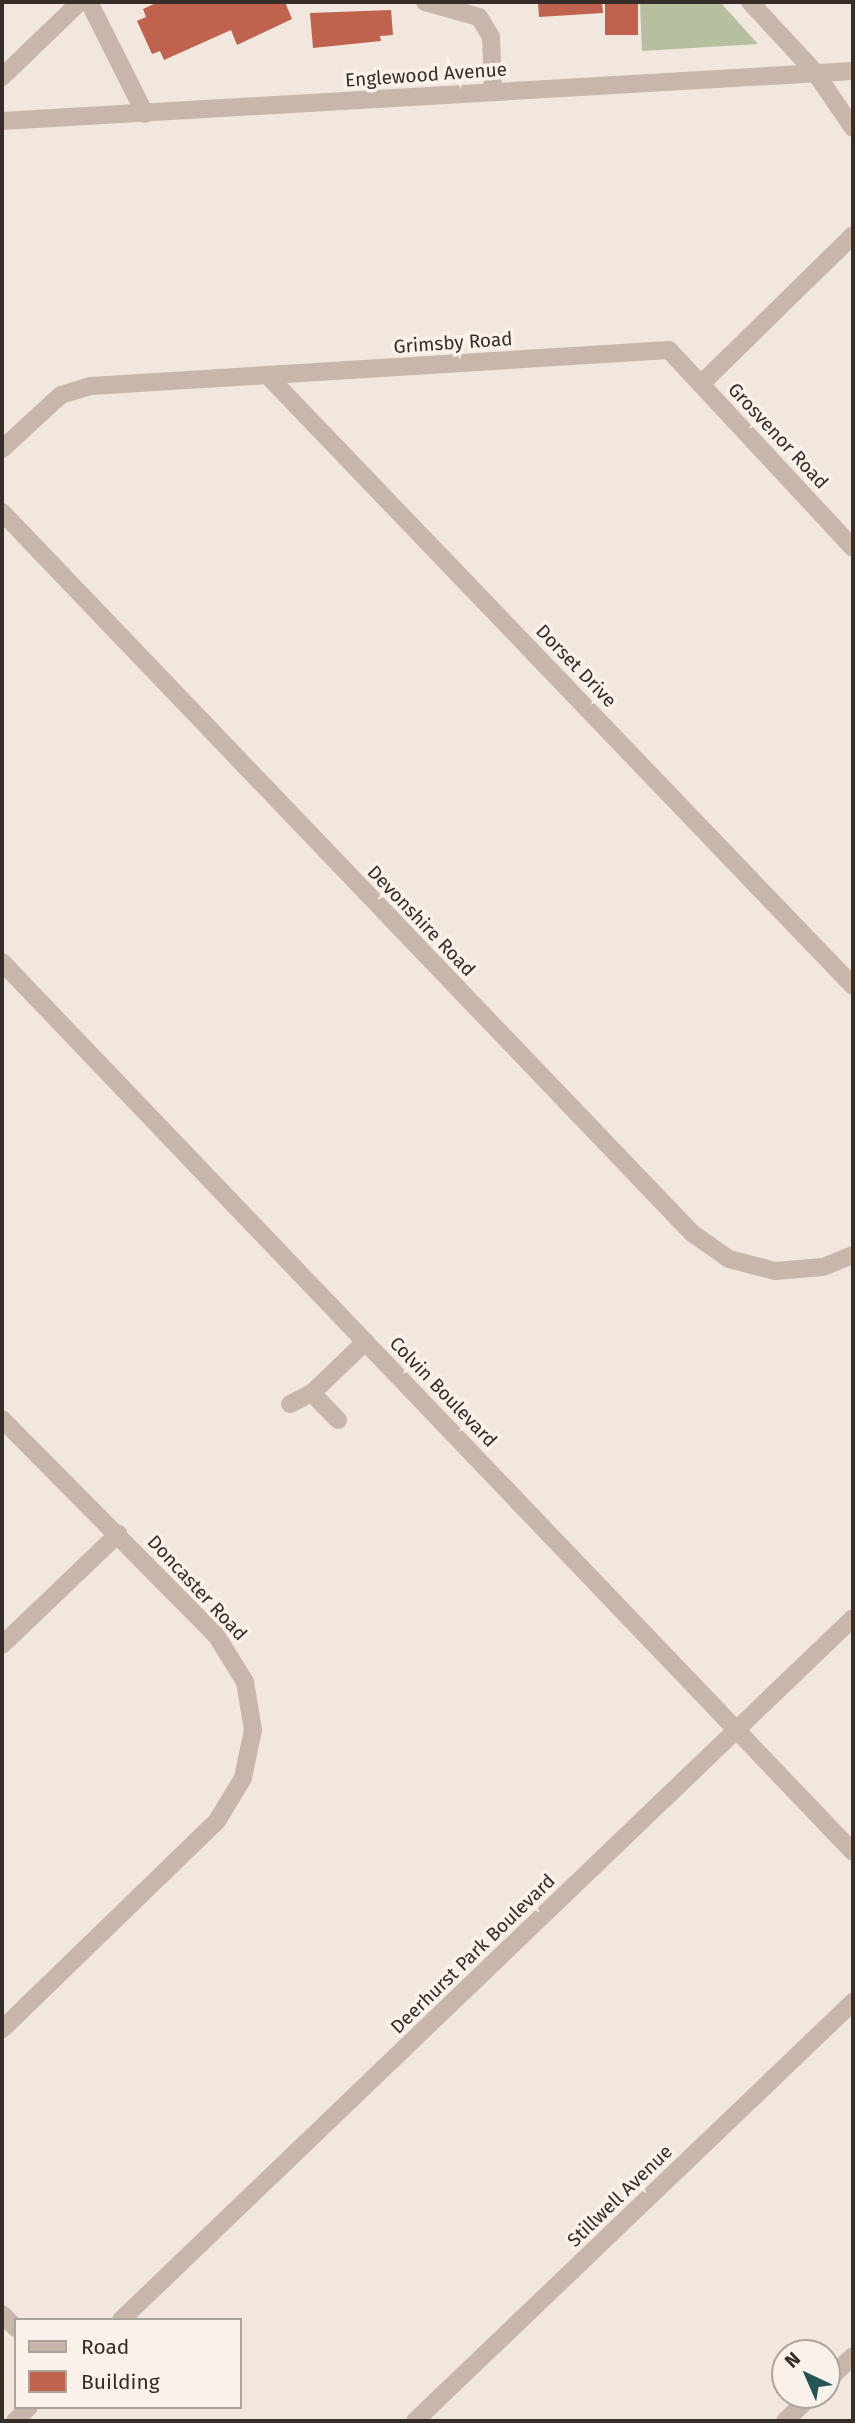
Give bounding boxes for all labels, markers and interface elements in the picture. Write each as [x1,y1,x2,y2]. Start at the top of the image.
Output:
street label: Englewood Avenue [344,58,508,92]
street label: Grimsby Road [393,327,513,359]
street label: Grosvenor Road [723,378,833,494]
street label: Dorset Drive [531,620,621,712]
street label: Devonshire Road [362,861,480,981]
street label: Colvin Boulevard [385,1332,501,1452]
street label: Doncaster Road [142,1531,252,1645]
street label: Deerhurst Park Boulevard [386,1869,560,2039]
street label: Stillwell Avenue [563,2140,677,2252]
legend [14,2318,242,2409]
text: Road [81,2334,129,2360]
north arrow [771,2339,841,2409]
text: N [780,2347,805,2373]
text: Building [81,2369,160,2395]

